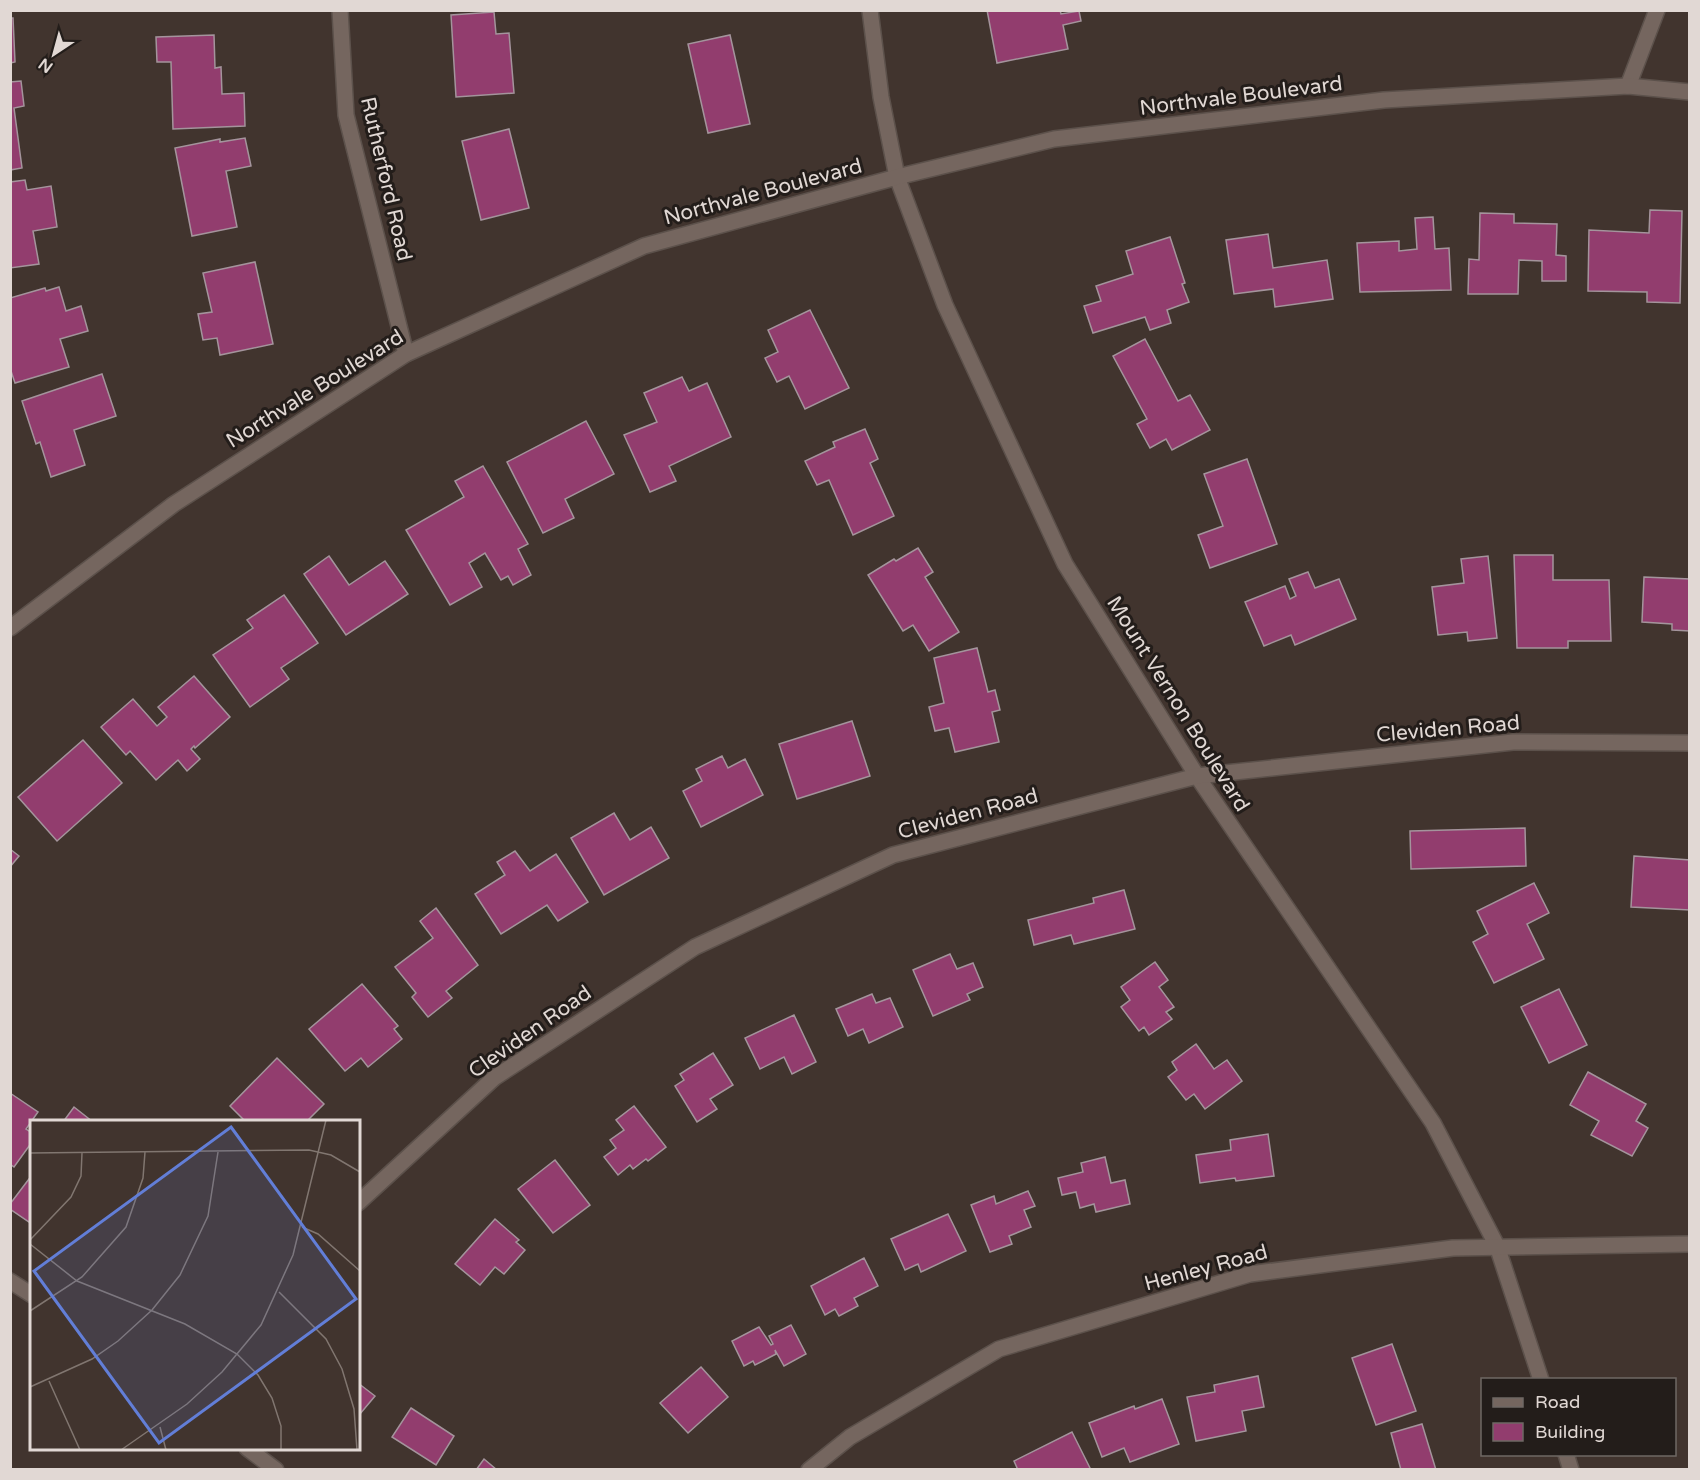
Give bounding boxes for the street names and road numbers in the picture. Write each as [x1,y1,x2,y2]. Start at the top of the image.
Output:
street label: Northvale Boulevard [1138,71,1344,121]
street label: Rutherford Road [355,94,417,264]
street label: Northvale Boulevard [661,154,865,230]
street label: Northvale Boulevard [222,324,408,454]
street label: Mount Vernon Boulevard [1101,592,1255,816]
street label: Cleviden Road [1375,710,1521,748]
street label: Cleviden Road [895,783,1041,845]
street label: Cleviden Road [464,980,596,1084]
street label: Henley Road [1142,1240,1270,1296]

